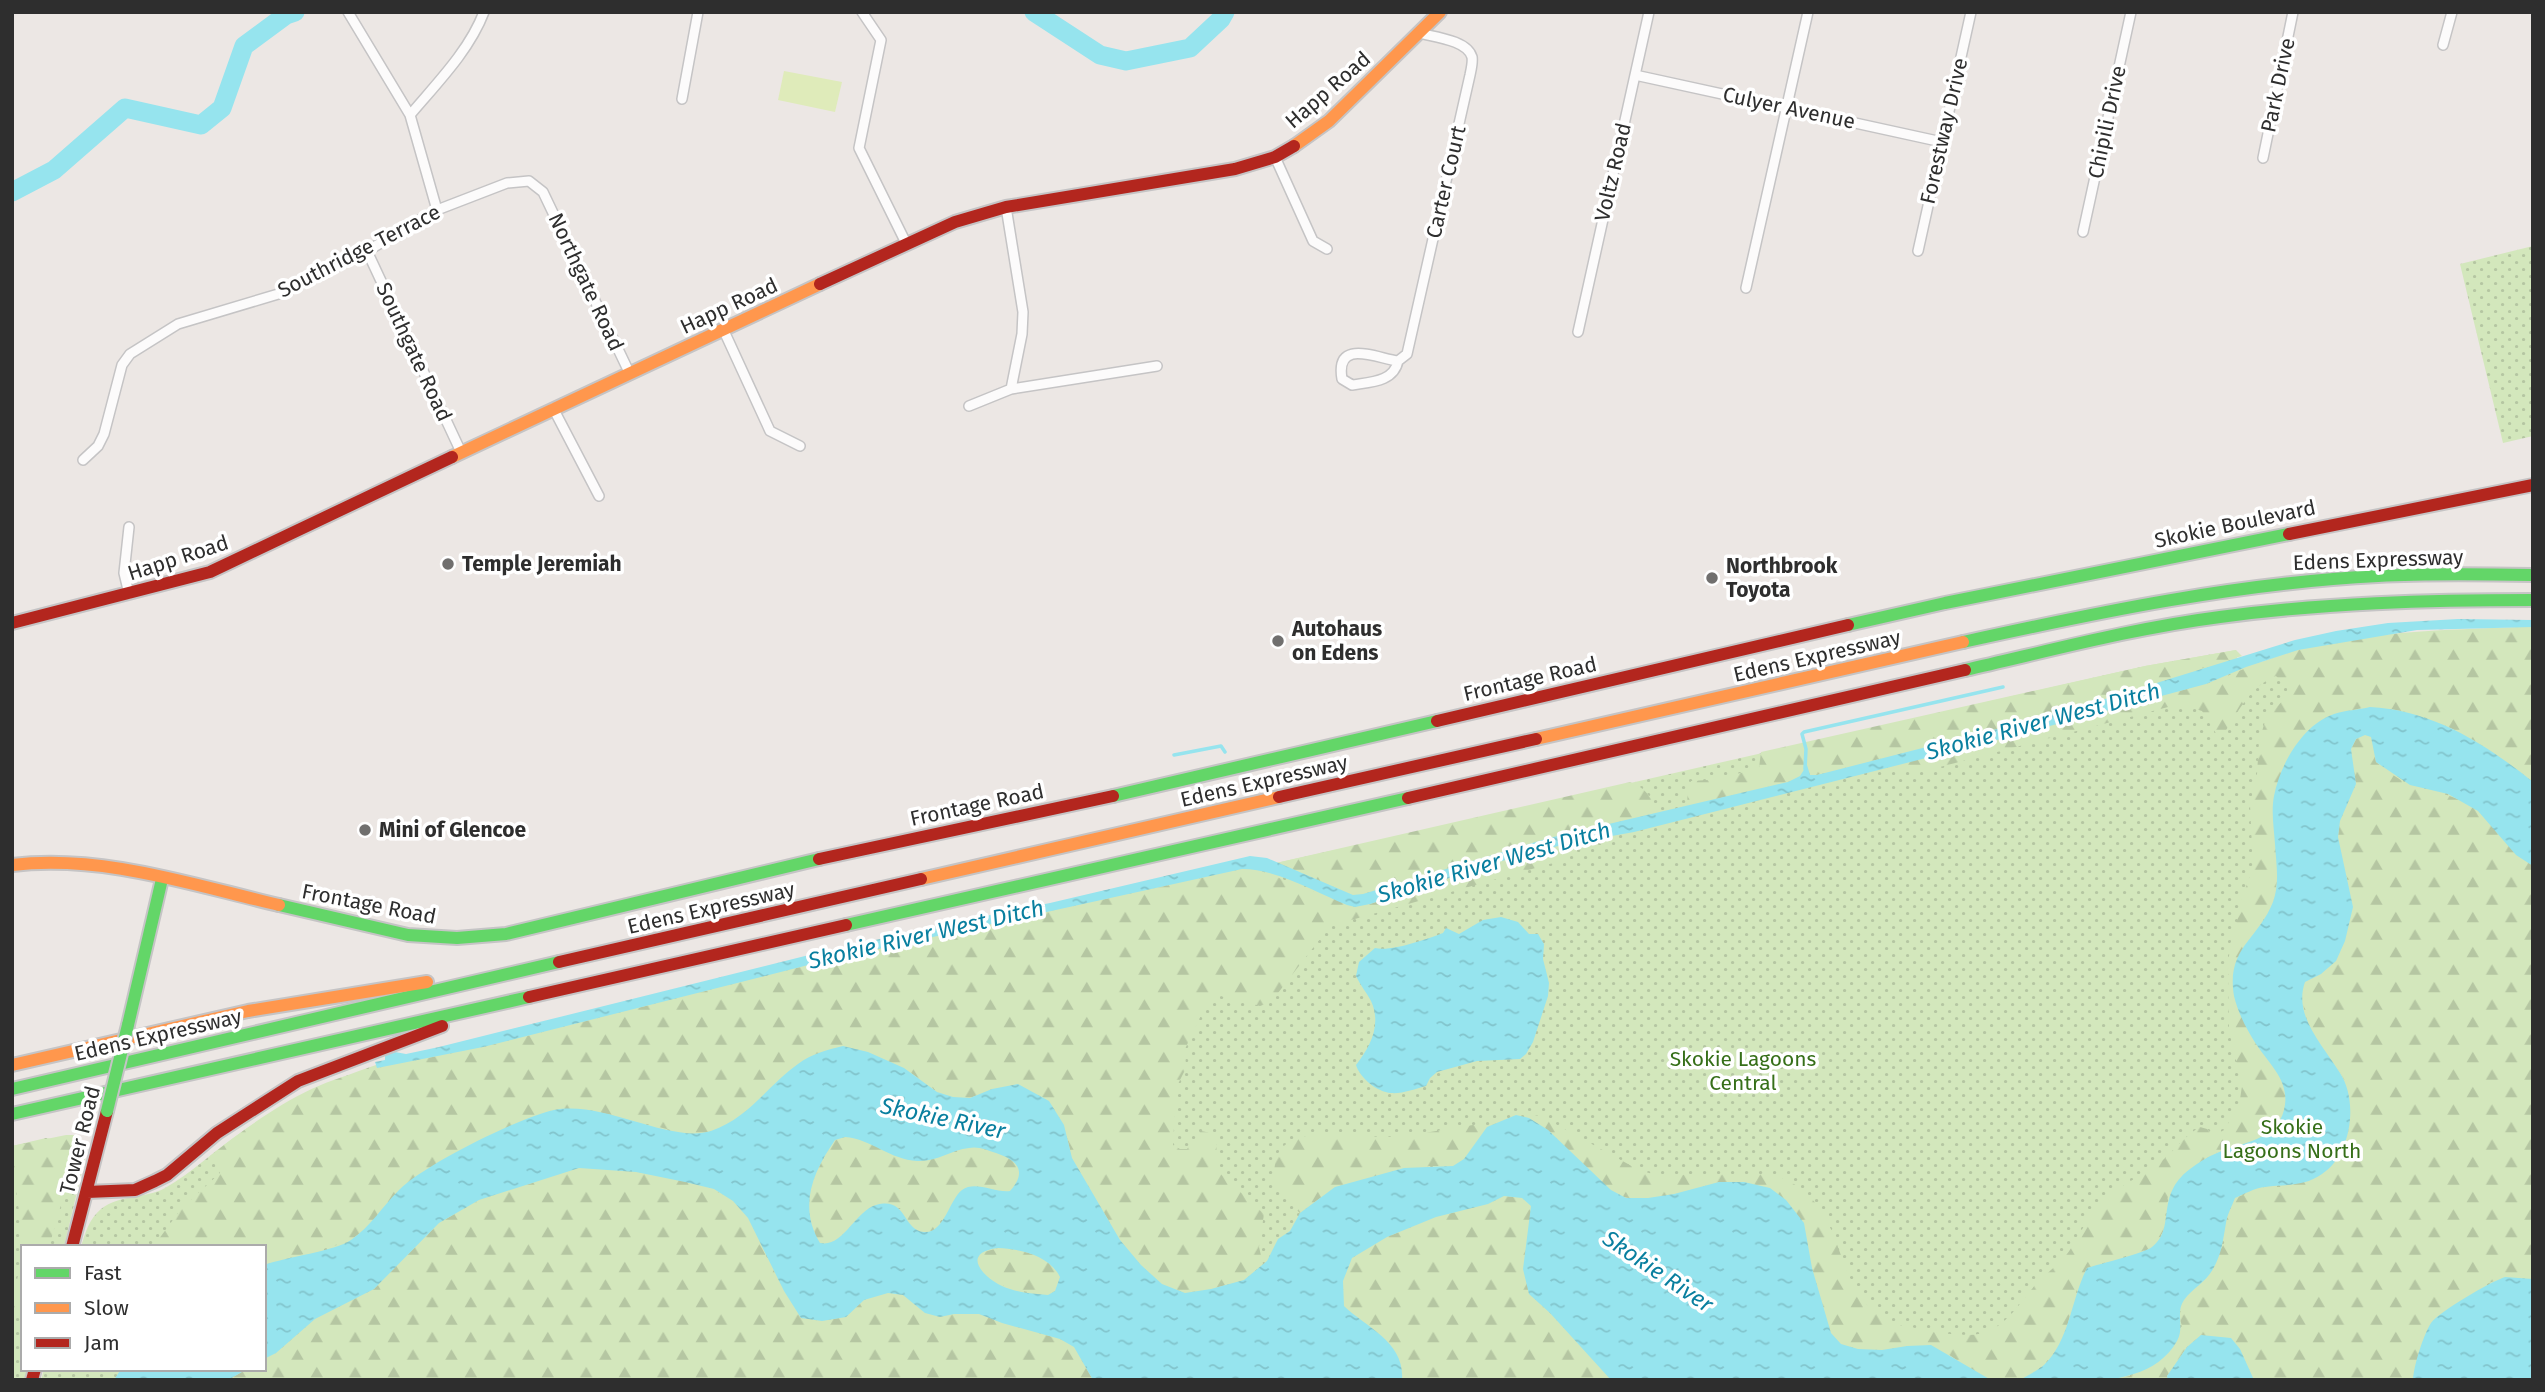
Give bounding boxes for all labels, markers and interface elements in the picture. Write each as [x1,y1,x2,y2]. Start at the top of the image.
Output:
street label: Park Drive [2255,35,2301,135]
street label: Happ Road [1280,46,1376,134]
street label: Forestway Drive [1915,55,1973,207]
street label: Chipili Drive [2082,63,2132,181]
street label: Culyer Avenue [1720,81,1858,135]
street label: Voltz Road [1589,120,1637,224]
street label: Carter Court [1420,123,1472,241]
street label: Southridge Terrace [273,199,445,303]
street label: Northgate Road [543,209,629,355]
street label: Happ Road [676,272,782,340]
street label: Southgate Road [370,278,458,426]
street label: Skokie Boulevard [2152,494,2318,554]
street label: Happ Road [124,529,232,587]
street label: Edens Expressway [2292,544,2464,576]
place label: Temple Jeremiah [462,551,622,577]
place label: Northbrook Toyota [1726,553,1838,603]
marker: Temple Jeremiah [440,556,456,572]
marker: Northbrook Toyota [1704,570,1720,586]
place label: Autohaus on Edens [1291,616,1382,666]
street label: Edens Expressway [1731,624,1904,688]
marker: Autohaus on Edens [1270,633,1286,649]
street label: Frontage Road [1461,651,1599,707]
water label: Skokie River West Ditch [1922,676,2163,766]
street label: Edens Expressway [1178,749,1351,813]
street label: Frontage Road [908,778,1046,832]
water label: Skokie River West Ditch [1373,815,1614,909]
place label: Mini of Glencoe [379,817,526,843]
marker: Mini of Glencoe [357,822,373,838]
street label: Edens Expressway [625,876,798,940]
street label: Frontage Road [300,878,438,930]
water label: Skokie River West Ditch [804,893,1047,975]
street label: Edens Expressway [72,1003,245,1067]
park label: Skokie Lagoons Central [1670,1046,1817,1096]
street label: Tower Road [54,1083,106,1197]
water label: Skokie River [877,1091,1009,1145]
park label: Skokie Lagoons North [2223,1114,2361,1164]
water label: Skokie River [1597,1223,1719,1319]
legend [21,1245,266,1371]
text: Fast [84,1260,122,1286]
text: Slow [84,1295,129,1321]
text: Jam [84,1330,120,1356]

